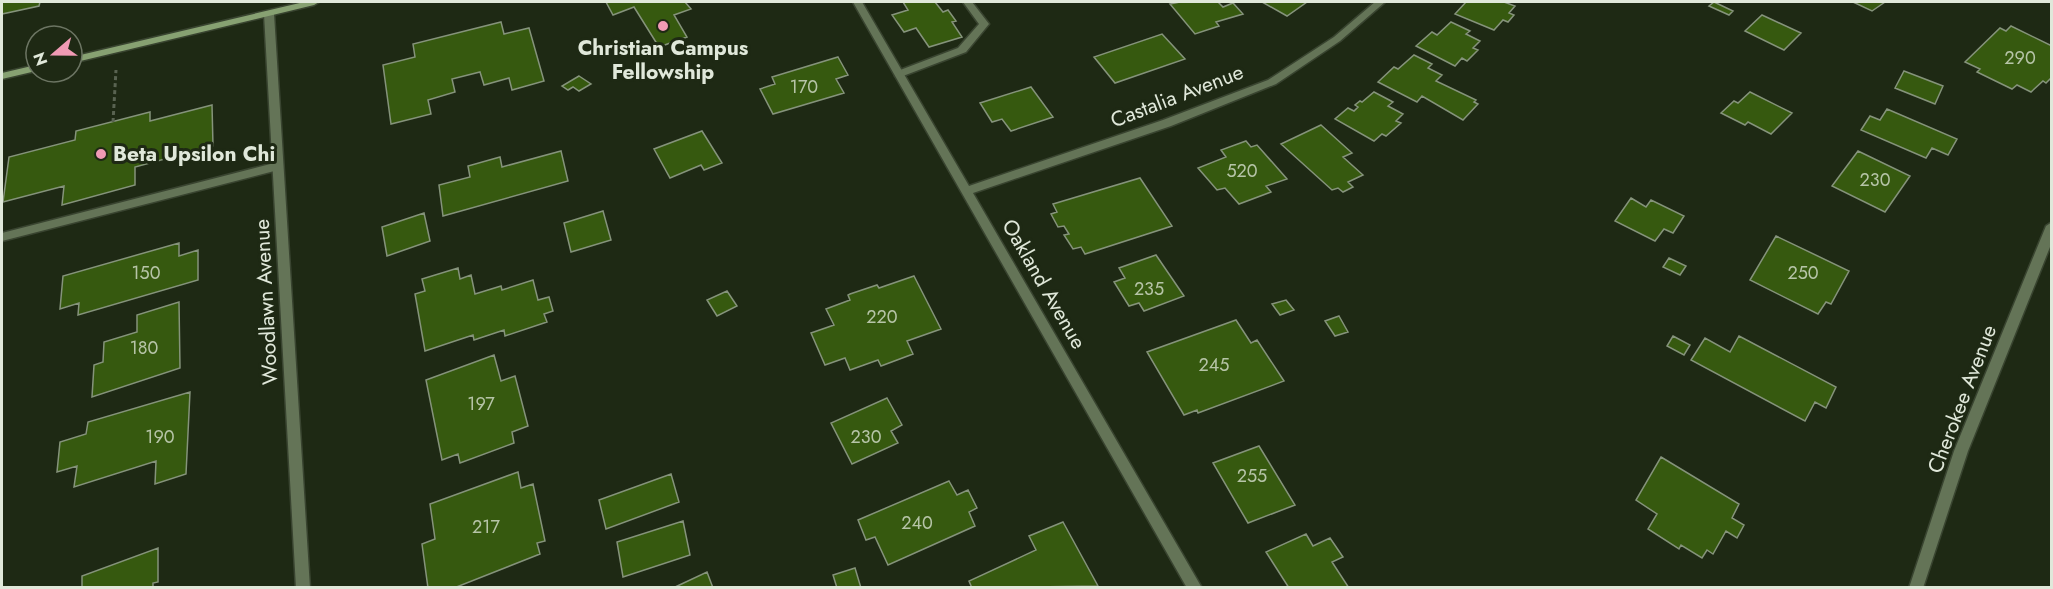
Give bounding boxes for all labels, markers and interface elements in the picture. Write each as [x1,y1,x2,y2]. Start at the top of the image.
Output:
marker: Christian Campus Fellowship [656,19,670,33]
north arrow [24,24,84,84]
place label: Christian Campus Fellowship [578,33,749,87]
house number: 290 [2004,45,2036,71]
text: N [27,49,53,69]
street label: Castalia Avenue [1106,57,1248,135]
house number: 170 [790,74,818,100]
place label: Beta Upsilon Chi [113,139,275,169]
marker: Beta Upsilon Chi [94,147,108,161]
house number: 520 [1226,158,1258,184]
house number: 230 [1860,167,1891,193]
street label: Oakland Avenue [995,213,1093,355]
street label: Woodlawn Avenue [247,218,285,386]
house number: 150 [131,260,161,286]
house number: 250 [1787,260,1819,286]
house number: 235 [1134,276,1164,302]
house number: 220 [866,304,898,330]
street label: Cherokee Avenue [1920,320,2004,478]
house number: 180 [130,335,159,361]
house number: 245 [1199,352,1229,378]
house number: 197 [467,391,495,417]
house number: 190 [145,424,175,450]
house number: 230 [851,424,882,450]
house number: 255 [1237,463,1267,489]
house number: 240 [901,510,933,536]
house number: 217 [472,514,500,540]

